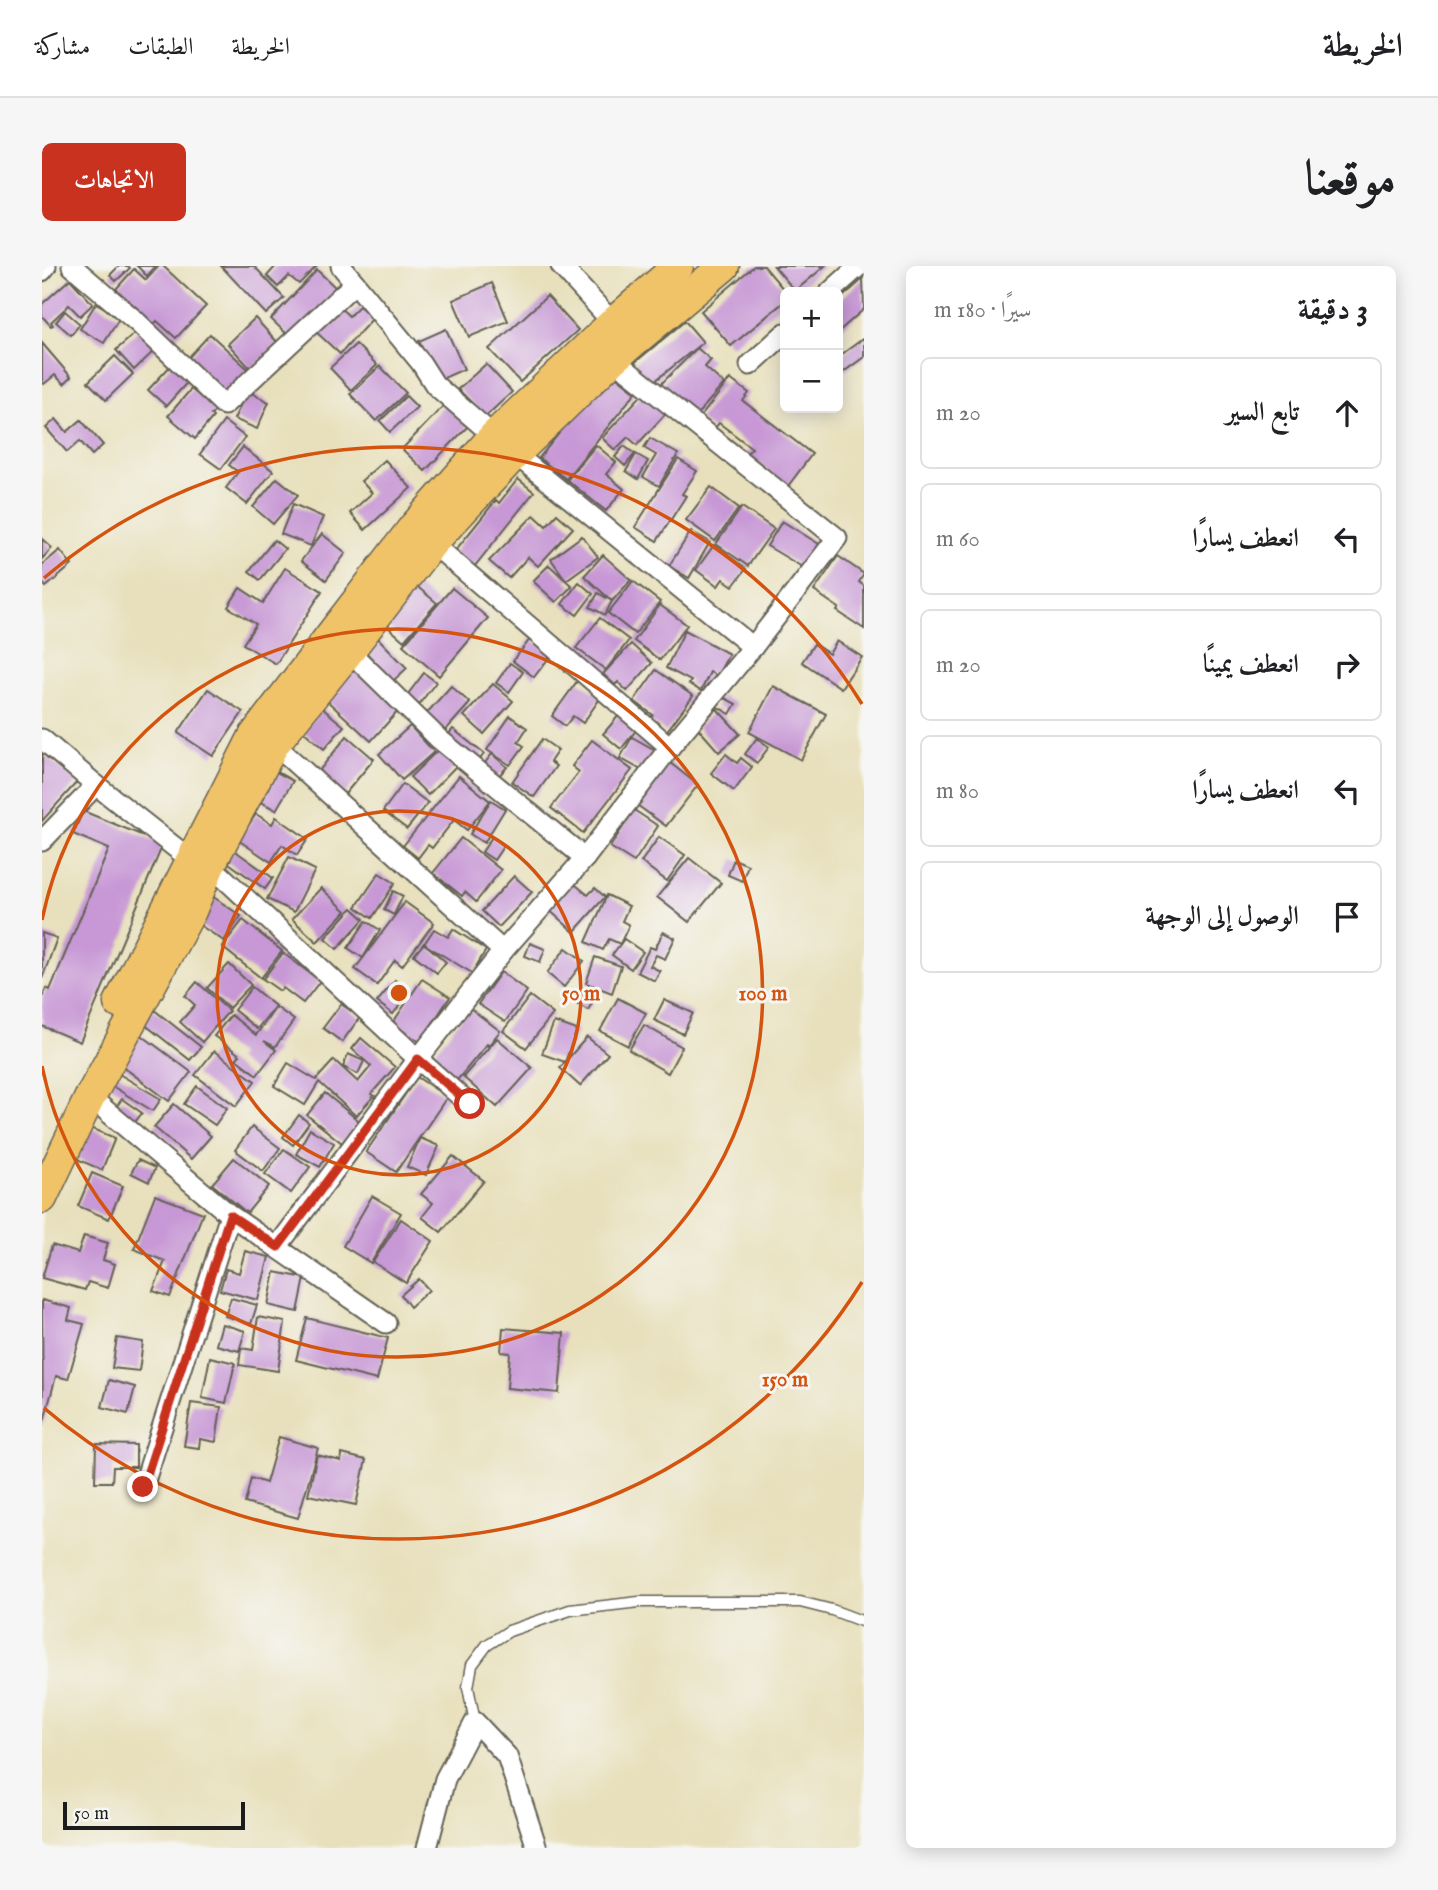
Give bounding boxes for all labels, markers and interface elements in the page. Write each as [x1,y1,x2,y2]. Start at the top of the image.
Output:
text: الخريطة [1323,26,1403,68]
text: مشاركة [35,32,90,63]
text: الطبقات [128,32,194,63]
text: الخريطة [232,32,290,63]
button: الاتجاهات [42,143,186,221]
text: موقعنا [1304,150,1396,212]
map controls [780,287,843,413]
button: + [780,287,843,350]
text: 3 دقيقة [1298,292,1368,330]
text: سيرًا · 180 m [934,296,1032,325]
button: − [780,350,843,413]
icon: ahead [1328,394,1366,432]
text: تابع السير [1225,396,1299,429]
text: 20 m [936,399,981,428]
icon: left [1328,520,1366,558]
text: انعطف يسارًا [1192,522,1299,555]
text: 60 m [936,525,980,554]
icon: right [1328,646,1366,684]
text: انعطف يمينًا [1203,648,1299,681]
text: 20 m [936,651,981,680]
icon: left [1328,772,1366,810]
text: انعطف يسارًا [1192,774,1299,807]
text: 80 m [936,777,979,806]
icon: arrive [1328,898,1366,936]
text: الوصول إلى الوجهة [1145,900,1299,933]
centre of rings [387,981,411,1005]
text: 50 m [562,981,601,1008]
text: 100 m [738,981,788,1008]
route start [454,1088,485,1119]
text: 150 m [762,1367,809,1394]
route end [127,1471,158,1502]
scale bar [63,1799,245,1831]
text: 50 m [74,1802,109,1826]

